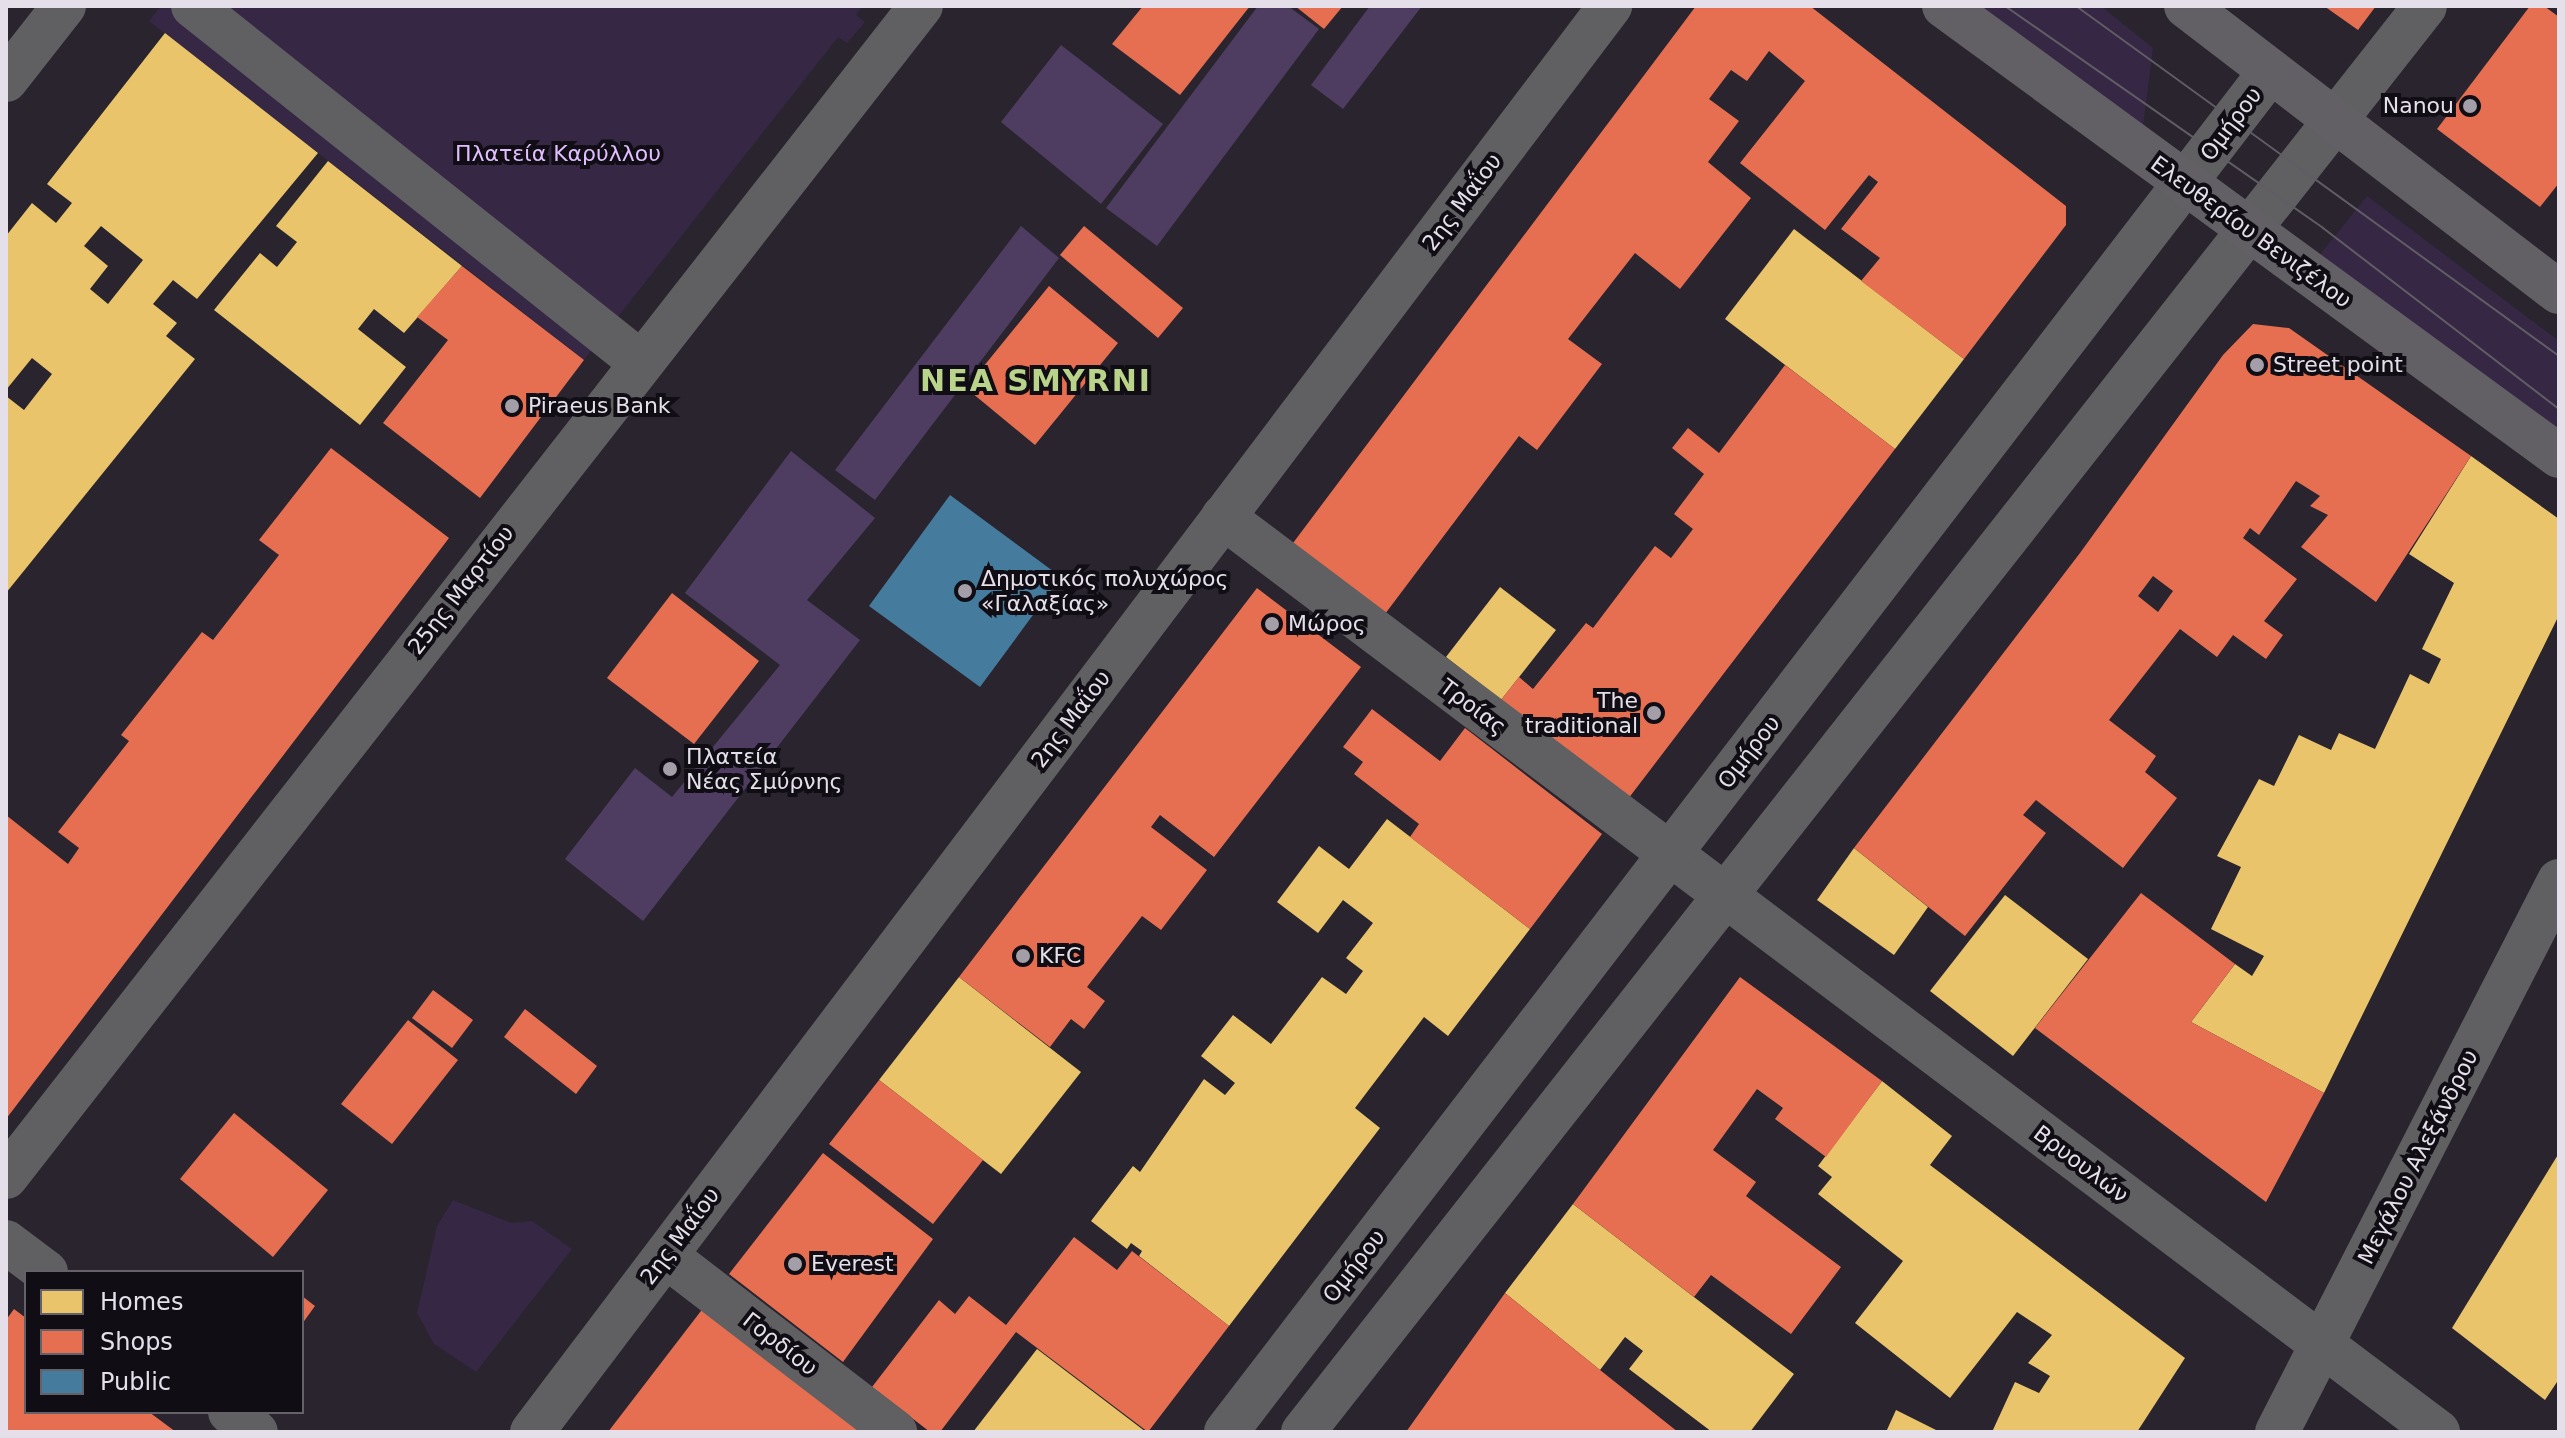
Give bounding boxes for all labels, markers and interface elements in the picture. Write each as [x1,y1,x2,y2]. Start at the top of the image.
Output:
street label: Ομήρου [2195,82,2267,166]
place label: Nanou [2383,93,2454,119]
marker: Nanou [2461,97,2479,115]
park label: Πλατεία Καρύλλου [455,141,661,167]
street label: 2ης Μαΐου [1417,148,1507,256]
street label: Ελευθερίου Βενιζέλου [2146,150,2356,314]
place label: Street point [2273,352,2403,378]
marker: Street point [2248,356,2266,374]
district label: NEA SMYRNI [920,363,1152,399]
place label: Piraeus Bank [528,393,671,419]
marker: Piraeus Bank [503,397,521,415]
street label: 25ης Μαρτίου [403,520,519,660]
place label: Δημοτικός πολυχώρος «Γαλαξίας» [981,565,1228,616]
marker: Δημοτικός πολυχώρος «Γαλαξίας» [956,582,974,600]
place label: Μώρος [1288,611,1366,637]
marker: Μώρος [1263,615,1281,633]
street label: 2ης Μαΐου [1026,665,1116,773]
street label: Τροίας [1435,674,1511,740]
place label: The traditional [1525,687,1638,738]
marker: The traditional [1645,704,1663,722]
street label: Ομήρου [1712,710,1786,794]
place label: Πλατεία Νέας Σμύρνης [686,743,842,794]
marker: Πλατεία Νέας Σμύρνης [661,760,679,778]
place label: KFC [1039,943,1081,969]
marker: KFC [1014,947,1032,965]
street label: Μεγάλου Αλεξάνδρου [2352,1045,2484,1269]
street label: Βρυουλών [2028,1120,2134,1208]
street label: 2ης Μαΐου [635,1182,725,1290]
street label: Ομήρου [1317,1224,1391,1308]
place label: Everest [811,1251,894,1277]
marker: Everest [786,1255,804,1273]
legend [24,1270,304,1414]
text: Homes [100,1288,183,1316]
street label: Γορδίου [738,1307,822,1381]
text: Shops [100,1328,173,1356]
text: Public [100,1368,171,1396]

